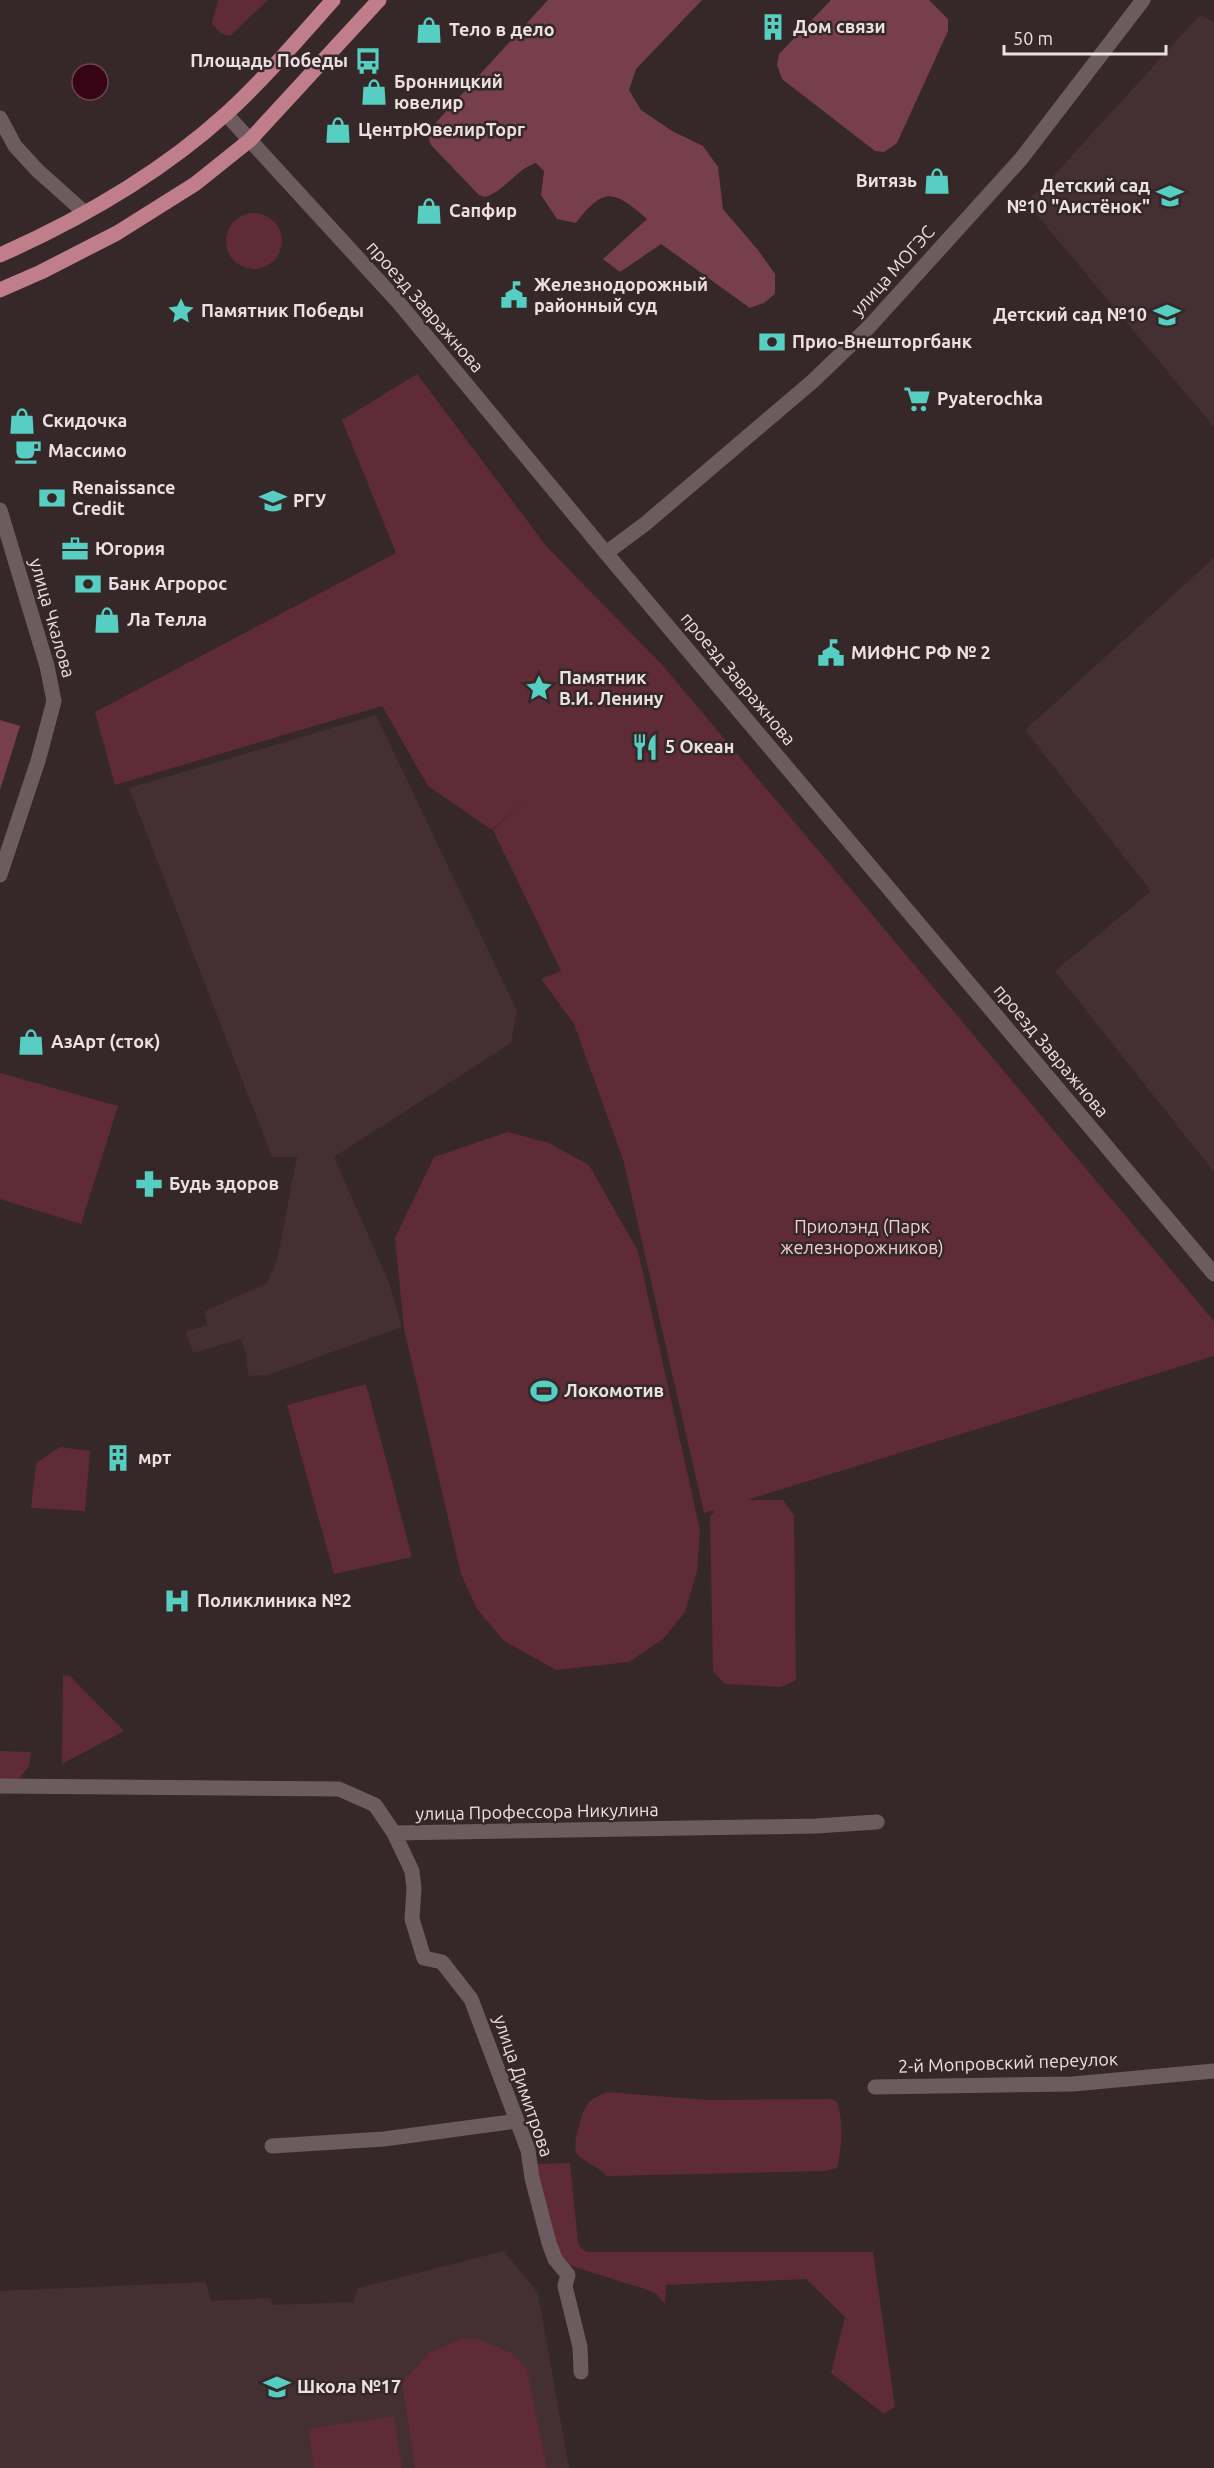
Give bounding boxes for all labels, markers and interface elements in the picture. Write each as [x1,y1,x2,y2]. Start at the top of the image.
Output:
building icon: Дом связи [758,12,788,42]
shop icon: Тело в дело [414,15,444,45]
place label: Дом связи [793,16,885,36]
scale bar [1004,18,1166,56]
place label: Тело в дело [449,19,554,39]
text: 50 m [1013,28,1053,48]
bus stop icon: Площадь Победы [353,46,383,76]
place label: Площадь Победы [190,50,348,70]
place label: Бронницкий ювелир [394,71,503,112]
shop icon: Бронницкий ювелир [359,77,389,107]
shop icon: ЦентрЮвелирТорг [323,115,353,145]
place label: ЦентрЮвелирТорг [358,119,525,139]
shop icon: Витязь [922,166,952,196]
place label: Витязь [856,170,917,190]
place label: Детский сад №10 "Аистёнок" [1007,175,1150,216]
school or university icon: Детский сад №10 "Аистёнок" [1155,181,1185,211]
shop icon: Сапфир [414,196,444,226]
place label: Сапфир [449,200,517,220]
street label: улица МОГЭС [847,221,938,319]
street label: проезд Завражнова [363,237,488,376]
place label: Железнодорожный районный суд [534,274,708,315]
public building icon: Железнодорожный районный суд [499,280,529,310]
place icon: Памятник Победы [166,296,196,326]
place label: Памятник Победы [201,300,364,320]
school or university icon: Детский сад №10 [1152,300,1182,330]
place label: Детский сад №10 [993,304,1147,324]
bank icon: Прио-Внешторгбанк [757,327,787,357]
place label: Прио-Внешторгбанк [792,331,973,351]
supermarket icon: Pyaterochka [902,384,932,414]
place label: Pyaterochka [937,388,1043,408]
shop icon: Скидочка [7,406,37,436]
place label: Скидочка [42,410,127,430]
cafe icon: Массимо [13,436,43,466]
place label: Массимо [48,440,127,460]
place label: Renaissance Credit [72,477,175,518]
bank icon: Renaissance Credit [37,483,67,513]
school or university icon: РГУ [258,486,288,516]
place label: РГУ [293,490,327,510]
office icon: Югория [60,534,90,564]
place label: Югория [95,538,165,558]
street label: улица Чкалова [26,556,80,680]
bank icon: Банк Агророс [73,569,103,599]
place label: Банк Агророс [108,573,227,593]
shop icon: Ла Телла [92,605,122,635]
street label: проезд Завражнова [677,608,800,749]
place label: Ла Телла [127,609,207,629]
public building icon: МИФНС РФ № 2 [816,638,846,668]
place label: МИФНС РФ № 2 [851,642,991,662]
place label: Памятник В.И. Ленину [559,667,664,708]
place icon: Памятник В.И. Ленину [524,673,554,703]
restaurant icon: 5 Океан [630,732,660,762]
place label: 5 Океан [665,736,734,756]
street label: проезд Завражнова [990,980,1113,1121]
shop icon: АзАрт (сток) [16,1027,46,1057]
place label: АзАрт (сток) [51,1031,160,1052]
pharmacy icon: Будь здоров [134,1169,164,1199]
place label: Будь здоров [169,1173,279,1193]
park label: Приолэнд (Парк железнорожников) [780,1216,944,1258]
sports icon: Локомотив [529,1376,559,1406]
place label: Локомотив [564,1380,664,1400]
building icon: мрт [103,1443,133,1473]
place label: мрт [138,1447,171,1467]
hospital icon: Поликлиника №2 [162,1586,192,1616]
place label: Поликлиника №2 [197,1590,352,1610]
street label: улица Профессора Никулина [415,1799,659,1823]
street label: улица Димитрова [490,2012,558,2159]
street label: 2-й Мопровский переулок [898,2048,1118,2076]
school or university icon: Школа №17 [262,2372,292,2402]
place label: Школа №17 [297,2376,401,2396]

